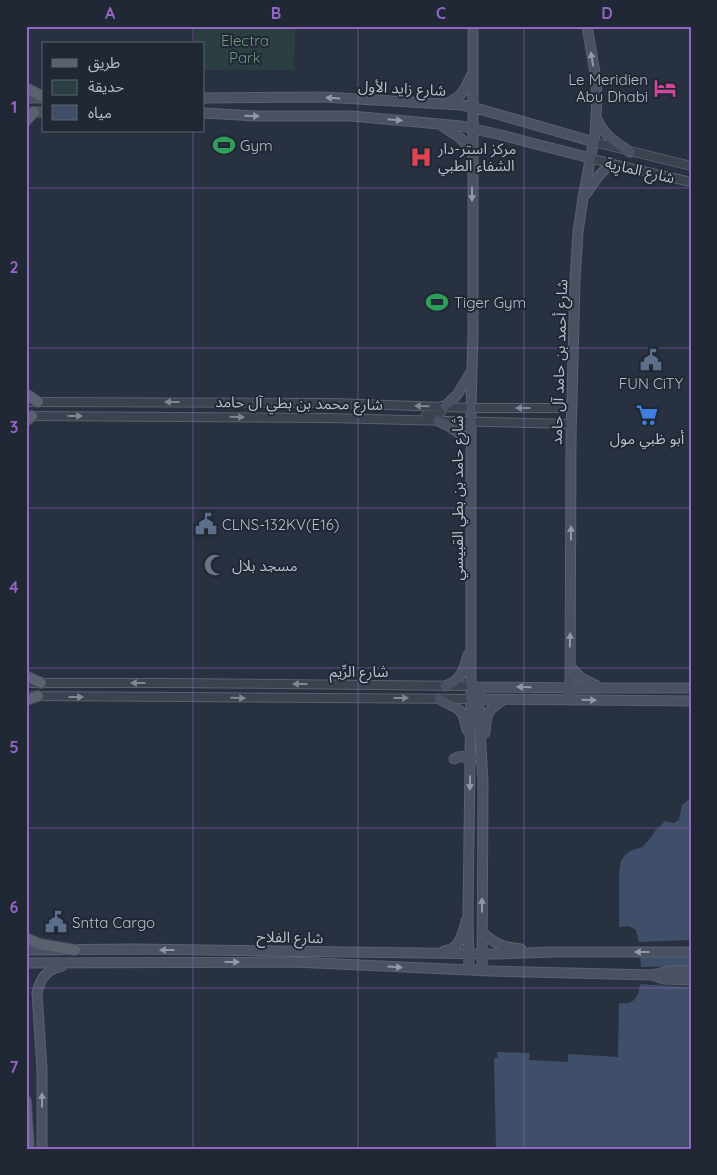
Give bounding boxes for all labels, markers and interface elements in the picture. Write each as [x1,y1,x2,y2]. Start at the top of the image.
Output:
text: A [105,3,116,23]
text: B [271,3,281,23]
text: C [436,3,446,23]
text: D [601,3,613,23]
park label: Electra Park [221,31,269,67]
legend [42,42,205,132]
one-way arrow [588,51,596,67]
text: طريق [88,53,120,73]
place label: Le Meridien Abu Dhabi [568,70,648,106]
hotel icon: Le Meridien Abu Dhabi [652,75,678,101]
street label: شارع زايد الأول [357,76,447,103]
text: حديقة [88,77,124,96]
one-way arrow [324,93,340,101]
text: 1 [11,97,17,117]
text: مياه [88,103,112,122]
one-way arrow [245,112,261,120]
one-way arrow [387,117,403,125]
sports icon: Gym [211,132,237,158]
place label: Gym [240,136,273,155]
place label: مركز استر-دار الشفاء الطبي [437,139,516,177]
hospital icon: مركز استر-دار الشفاء الطبي [408,144,434,170]
street label: شارع المارِية [603,153,677,190]
one-way arrow [468,186,476,202]
text: 2 [9,257,19,277]
street label: شارع أحمد بن حامد آل حامد [547,279,574,445]
sports icon: Tiger Gym [424,289,450,315]
place label: Tiger Gym [454,293,526,312]
public building icon: FUN CiTY [638,347,664,373]
place label: FUN CiTY [619,374,684,393]
street label: شارع محمد بن بطي آل حامد [215,392,383,417]
one-way arrow [164,398,180,406]
one-way arrow [414,401,430,409]
supermarket icon: أبو ظبي مول [634,402,660,428]
one-way arrow [515,404,531,412]
one-way arrow [67,412,83,420]
one-way arrow [230,413,246,421]
street label: شارع حامد بن بطي القبيسي [448,415,470,580]
text: 3 [10,417,18,437]
place label: أبو ظبي مول [610,429,685,450]
public building icon: CLNS-132KV(E16) [193,511,219,537]
place label: CLNS-132KV(E16) [222,515,339,534]
one-way arrow [567,524,575,540]
mosque icon: مسجد بلال [202,552,228,578]
place label: مسجد بلال [232,556,298,575]
text: 4 [9,577,19,597]
one-way arrow [566,631,574,647]
street label: شارع الرِّيم [329,662,389,684]
one-way arrow [129,679,145,687]
one-way arrow [292,680,308,688]
one-way arrow [516,683,532,691]
one-way arrow [68,693,84,701]
one-way arrow [230,694,246,702]
one-way arrow [393,694,409,702]
one-way arrow [581,696,597,704]
text: 5 [9,737,19,757]
one-way arrow [466,775,474,791]
text: 6 [10,897,19,917]
one-way arrow [478,897,486,913]
public building icon: Sntta Cargo [43,909,69,935]
place label: Sntta Cargo [72,913,155,932]
street label: شارع الفلاح [256,927,324,950]
one-way arrow [158,946,174,954]
one-way arrow [634,948,650,956]
one-way arrow [224,958,240,966]
one-way arrow [387,963,403,971]
text: 7 [10,1057,19,1077]
one-way arrow [38,1092,46,1108]

